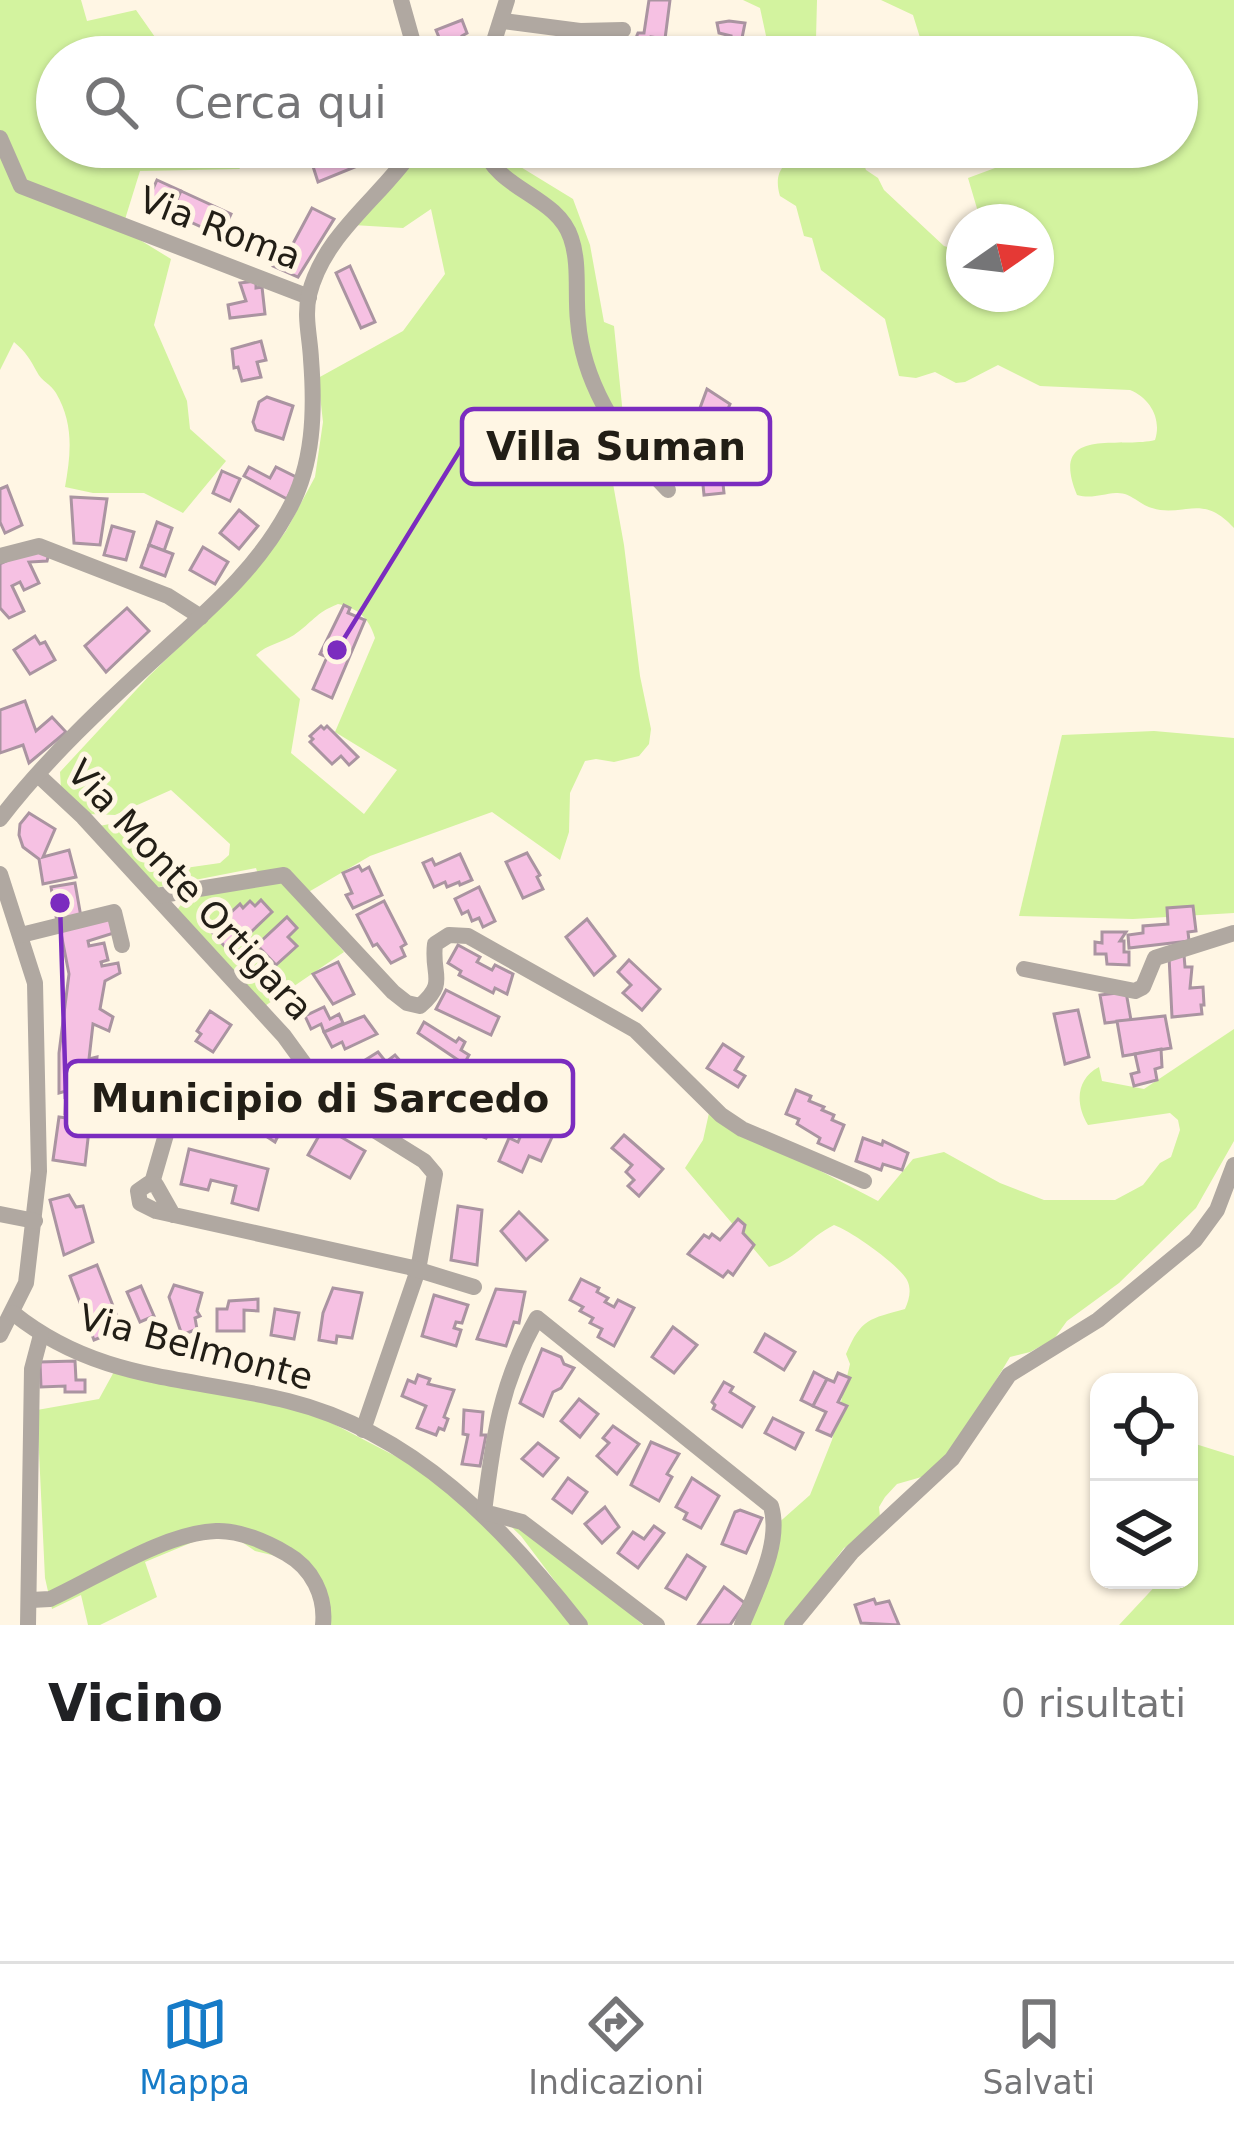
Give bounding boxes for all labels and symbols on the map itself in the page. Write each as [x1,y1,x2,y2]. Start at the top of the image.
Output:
street label: Via Roma [133,178,307,278]
north arrow [946,204,1054,312]
callout: Villa Suman [462,409,770,484]
text: Villa Suman [486,424,746,469]
street label: Via Monte Ortigara [59,752,321,1028]
callout: Municipio di Sarcedo [66,1061,573,1136]
text: Municipio di Sarcedo [91,1076,549,1121]
street label: Via Belmonte [75,1296,317,1398]

